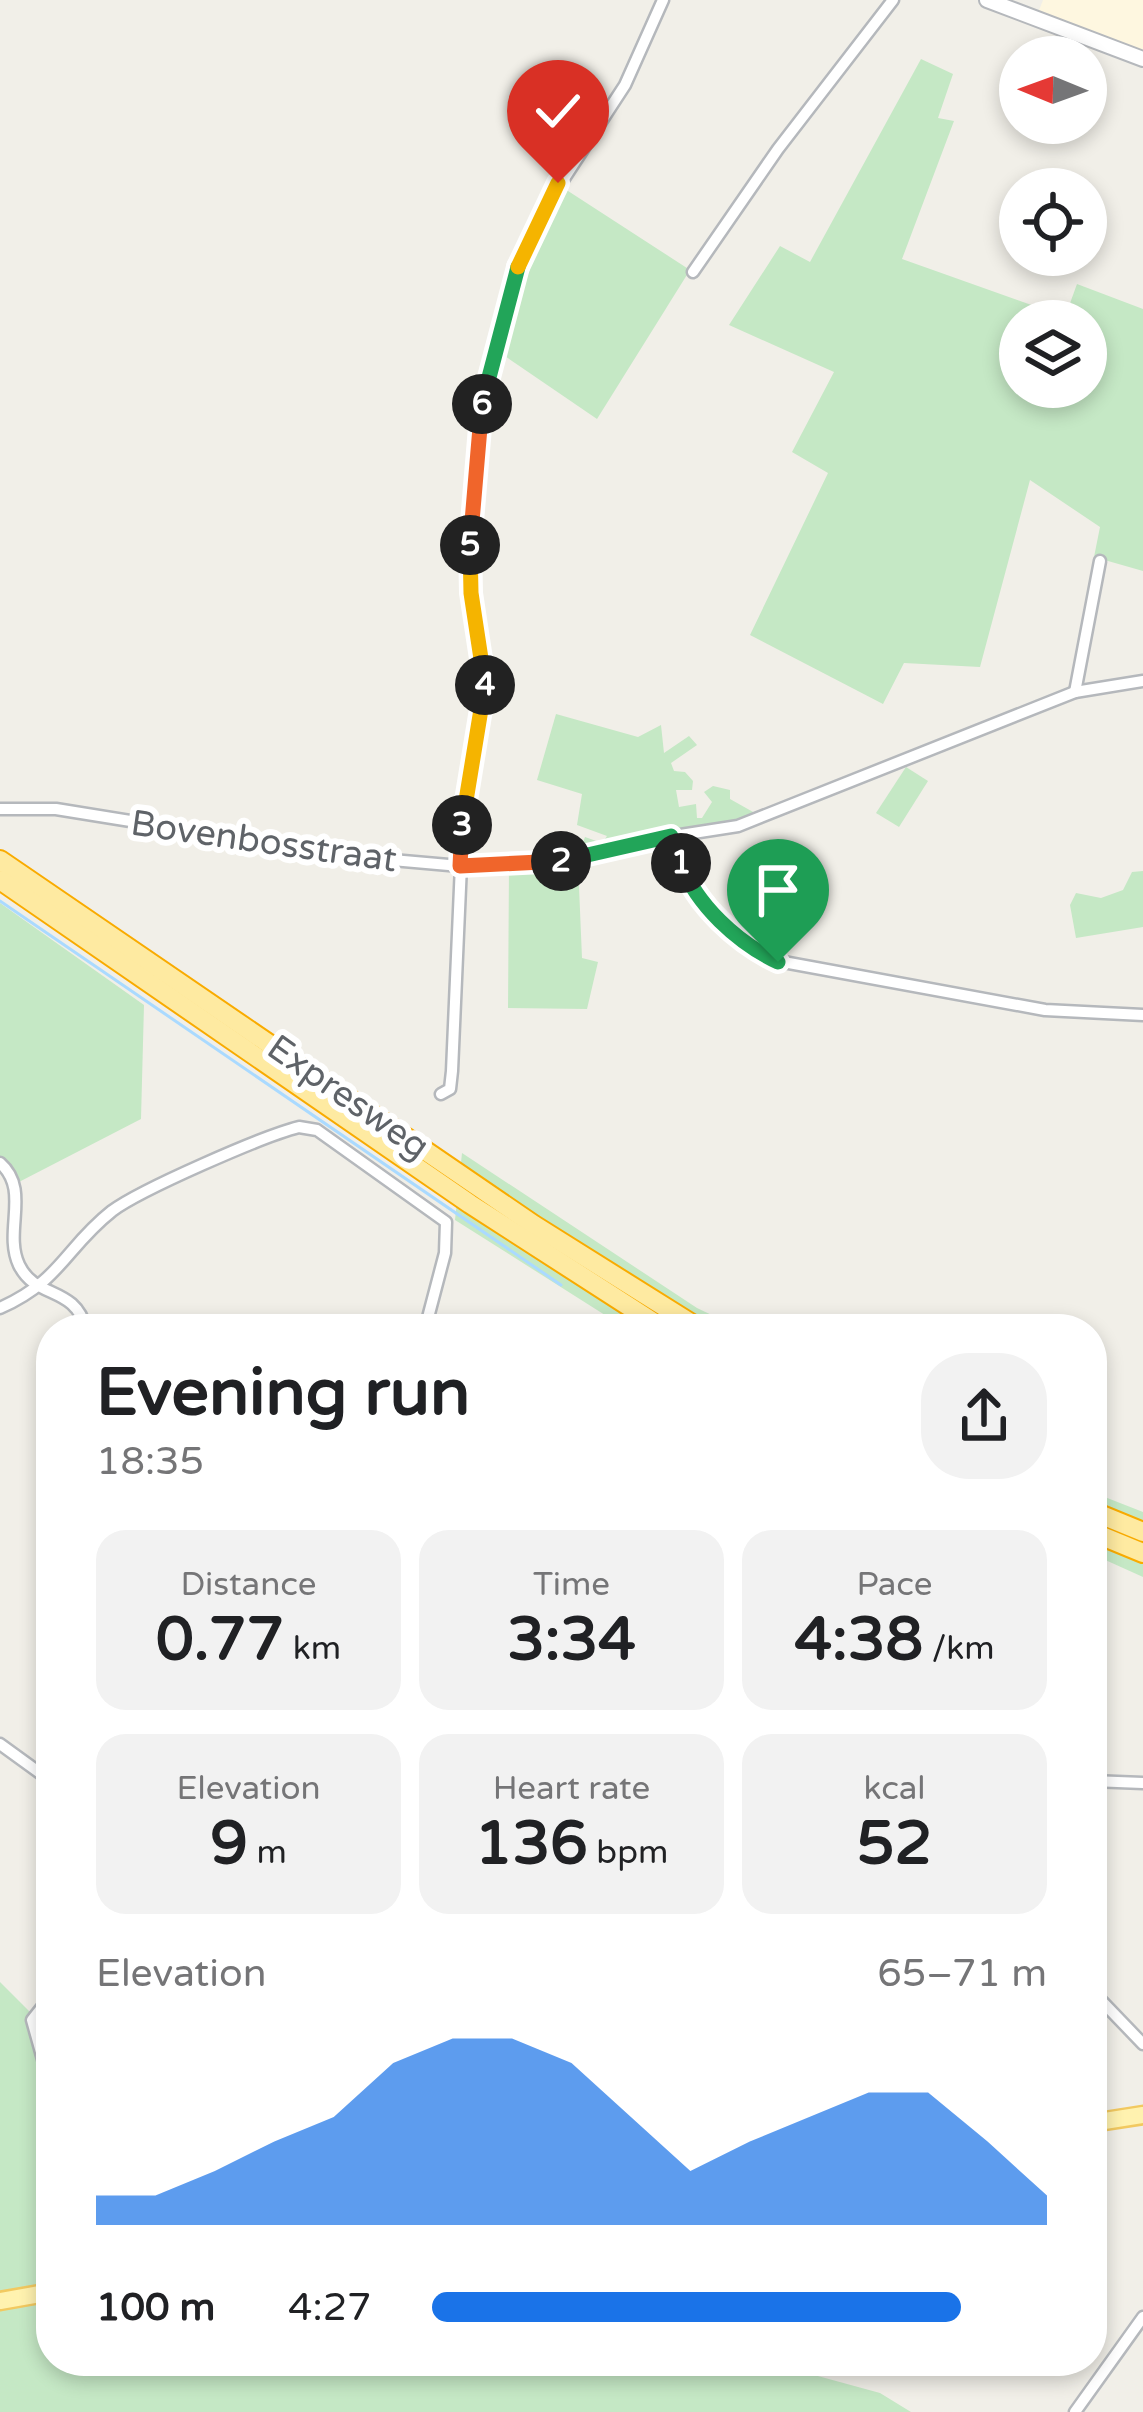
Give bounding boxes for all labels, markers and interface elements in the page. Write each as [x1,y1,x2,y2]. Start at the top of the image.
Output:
north arrow [999,36,1107,144]
map controls [999,36,1107,408]
pin [507,60,609,183]
icon: check [525,78,591,144]
button: locate [999,168,1107,276]
button: layers [999,300,1107,408]
pin: 6 [452,374,512,434]
text: 6 [472,384,492,423]
pin: 5 [440,515,500,575]
text: 5 [460,525,480,564]
pin: 4 [455,655,515,715]
text: 4 [475,665,495,704]
pin: 3 [432,795,492,855]
street label: Bovenbosstraat [128,802,399,881]
text: 3 [452,805,472,844]
pin: 2 [531,831,591,891]
pin: 1 [651,833,711,893]
pin [727,839,829,962]
text: 2 [551,841,571,880]
text: 1 [671,843,691,882]
icon: arrive [745,857,811,923]
street label: Expresweg [259,1026,437,1169]
text: Evening run [96,1353,470,1433]
button: share [921,1353,1047,1479]
text: 18:35 [96,1438,204,1485]
text: Distance [181,1565,316,1604]
text: Time [533,1565,610,1604]
text: Pace [857,1565,933,1604]
text: 0.77 [156,1604,284,1676]
text: 3:34 [507,1604,636,1676]
text: 4:38 [794,1604,923,1676]
text: km [284,1629,341,1668]
text: /km [923,1629,995,1668]
text: Elevation [176,1769,321,1808]
text: Heart rate [493,1769,650,1808]
text: kcal [863,1769,926,1808]
text: 9 [210,1808,248,1880]
text: 136 [475,1808,588,1880]
text: 52 [857,1808,932,1880]
text: m [248,1833,287,1872]
text: bpm [588,1833,668,1872]
text: Elevation [96,1950,266,1997]
text: 65–71 m [877,1950,1047,1997]
text: 100 m [96,2284,215,2331]
text: 4:27 [288,2284,372,2331]

